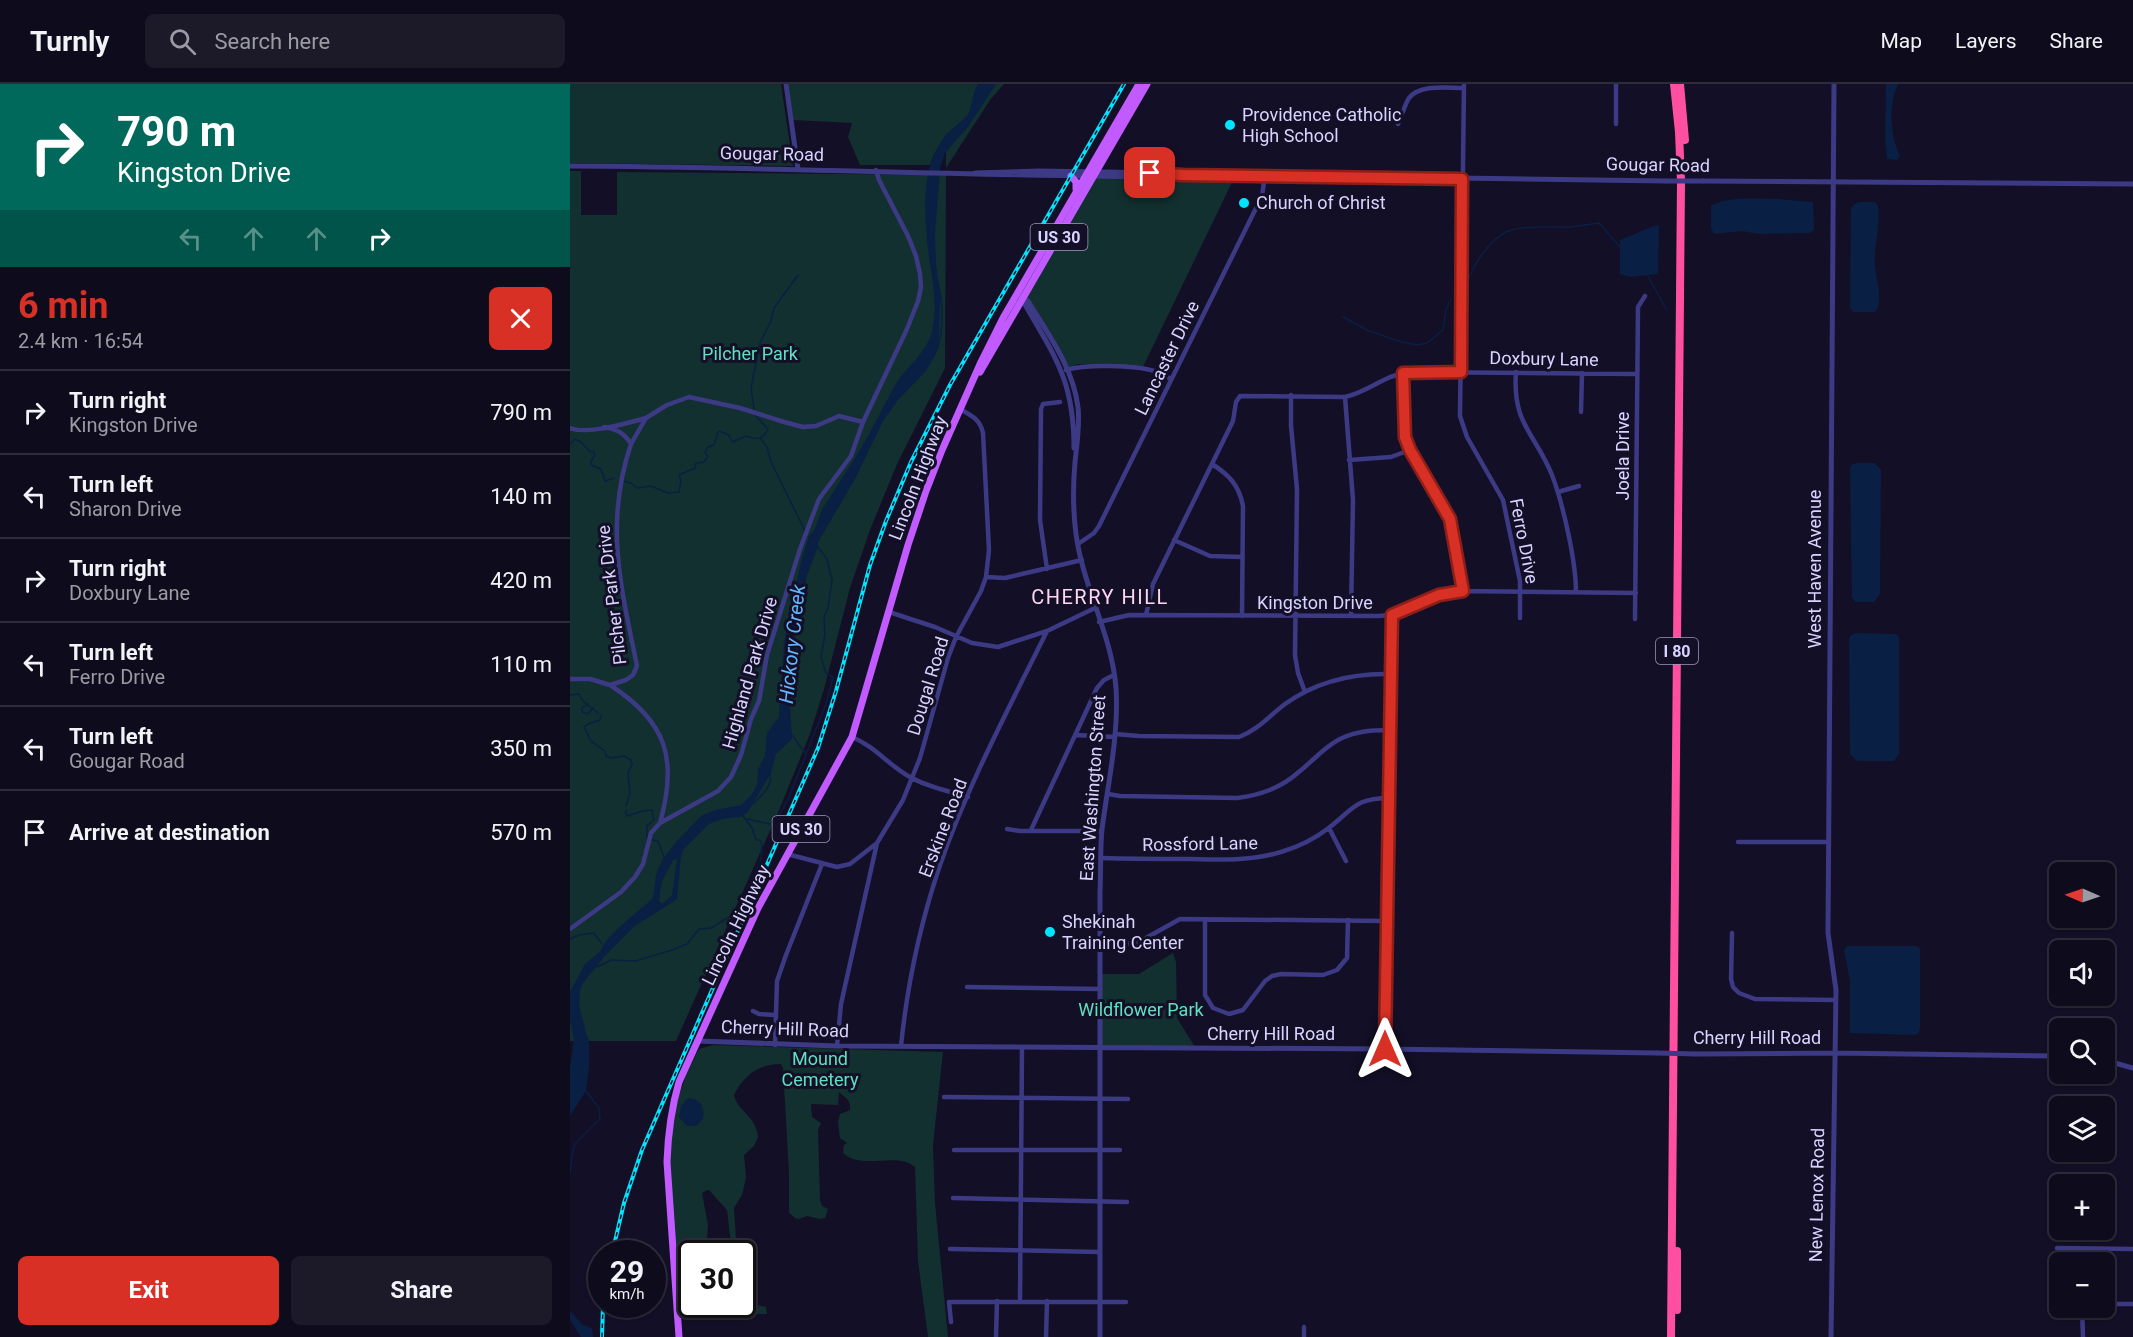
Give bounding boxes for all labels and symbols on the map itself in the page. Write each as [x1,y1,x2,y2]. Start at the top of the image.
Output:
place label: Providence Catholic High School [1242,104,1401,146]
marker: Providence Catholic High School [1223,118,1237,132]
street label: Gougar Road [720,142,824,165]
pin [1124,147,1175,198]
street label: Gougar Road [1606,153,1710,176]
place label: Church of Christ [1256,192,1386,213]
marker: Church of Christ [1237,196,1251,210]
road number: US 30 [1030,224,1088,250]
street label: Lancaster Drive [1130,297,1203,418]
park label: Pilcher Park [702,343,799,364]
street label: Doxbury Lane [1489,347,1599,370]
street label: Lincoln Highway [884,412,951,543]
street label: Joela Drive [1612,412,1633,500]
street label: West Haven Avenue [1804,490,1825,648]
street label: Ferro Drive [1506,496,1543,585]
street label: Pilcher Park Drive [593,524,631,666]
water label: Hickory Creek [774,582,810,705]
district label: CHERRY HILL [1031,585,1169,609]
street label: Kingston Drive [1257,592,1373,613]
street label: Highland Park Drive [718,594,781,751]
street label: Dougal Road [903,634,952,738]
road number: I 80 [1656,638,1698,664]
street label: East Washington Street [1076,694,1109,882]
street label: Erskine Road [914,775,971,880]
road number: US 30 [772,816,830,842]
street label: Rossford Lane [1142,832,1258,855]
street label: Lincoln Highway [697,861,774,988]
north arrow [2049,862,2115,928]
place label: Shekinah Training Center [1062,911,1184,953]
marker: Shekinah Training Center [1043,925,1057,939]
park label: Wildflower Park [1078,999,1205,1020]
street label: Cherry Hill Road [721,1016,849,1041]
position arrow [1353,1017,1417,1081]
street label: Cherry Hill Road [1207,1023,1335,1044]
street label: Cherry Hill Road [1693,1027,1821,1048]
park label: Mound Cemetery [782,1048,859,1090]
street label: New Lenox Road [1805,1128,1828,1262]
speed limit sign: 30 [678,1240,756,1318]

